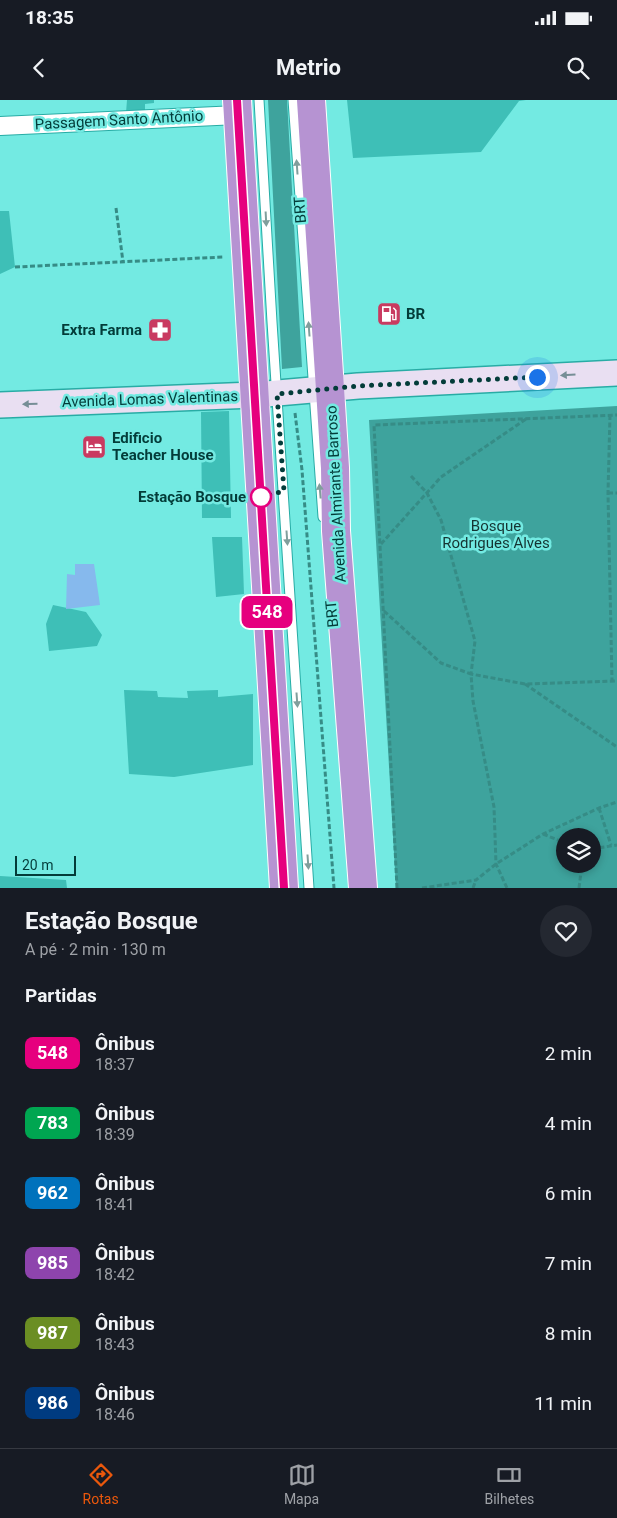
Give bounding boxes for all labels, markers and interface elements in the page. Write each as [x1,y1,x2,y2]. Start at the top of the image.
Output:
text: 18:35 [25,6,74,29]
icon: back [25,54,53,82]
icon: search [564,54,592,82]
text: Metrio [276,55,341,80]
street label: Passagem Santo Antônio [34,107,204,133]
one-way arrow [293,158,301,174]
street label: BRT [290,196,310,224]
one-way arrow [263,211,271,227]
fuel station icon: BR [376,301,402,327]
place label: BR [406,305,426,323]
pharmacy icon: Extra Farma [147,317,173,343]
place label: Extra Farma [61,321,142,339]
one-way arrow [304,321,312,337]
your location [525,365,550,390]
one-way arrow [560,372,576,380]
street label: Avenida Lomas Valentinas [62,387,238,411]
one-way arrow [22,400,38,408]
street label: Avenida Almirante Barroso [322,405,350,583]
place label: Edificio Teacher House [112,429,214,464]
hotel icon: Edificio Teacher House [81,434,107,460]
one-way arrow [316,483,324,499]
marker: Estação Bosque [250,486,272,508]
place label: Estação Bosque [138,488,246,506]
park label: Bosque Rodrigues Alves [442,517,550,552]
one-way arrow [283,530,291,546]
line badge: 548 [238,596,296,628]
street label: BRT [322,600,342,628]
text: 548 [252,601,282,622]
one-way arrow [294,692,302,708]
map controls [556,828,601,873]
button: layers [556,828,601,873]
scale bar [15,853,76,876]
one-way arrow [304,854,312,870]
text: 20 m [22,857,54,873]
button: heart [540,905,592,957]
text: Estação Bosque [25,907,198,935]
text: A pé · 2 min · 130 m [25,940,166,959]
text: Partidas [25,984,97,1007]
text: Ônibus [95,1032,155,1055]
text: 548 [37,1042,68,1063]
text: 2 min [545,1042,592,1065]
text: 18:37 [95,1055,135,1074]
text: Ônibus [95,1102,155,1125]
text: 783 [37,1112,68,1133]
text: 4 min [545,1112,592,1135]
text: 18:39 [95,1125,135,1144]
text: Ônibus [95,1172,155,1195]
text: 962 [37,1182,68,1203]
text: 6 min [545,1182,592,1205]
text: 18:41 [95,1195,135,1214]
text: Ônibus [95,1242,155,1265]
text: 985 [37,1252,68,1273]
text: 7 min [545,1252,592,1275]
text: 18:42 [95,1265,135,1284]
text: Ônibus [95,1312,155,1335]
text: 987 [37,1322,68,1343]
text: 8 min [545,1322,592,1345]
text: 18:43 [95,1335,135,1354]
text: Ônibus [95,1382,155,1405]
text: 986 [37,1392,68,1413]
text: 11 min [534,1392,592,1415]
text: 18:46 [95,1405,135,1424]
tab: Rotas [83,1461,119,1507]
tab: Mapa [284,1461,319,1507]
tab: Bilhetes [484,1461,534,1507]

